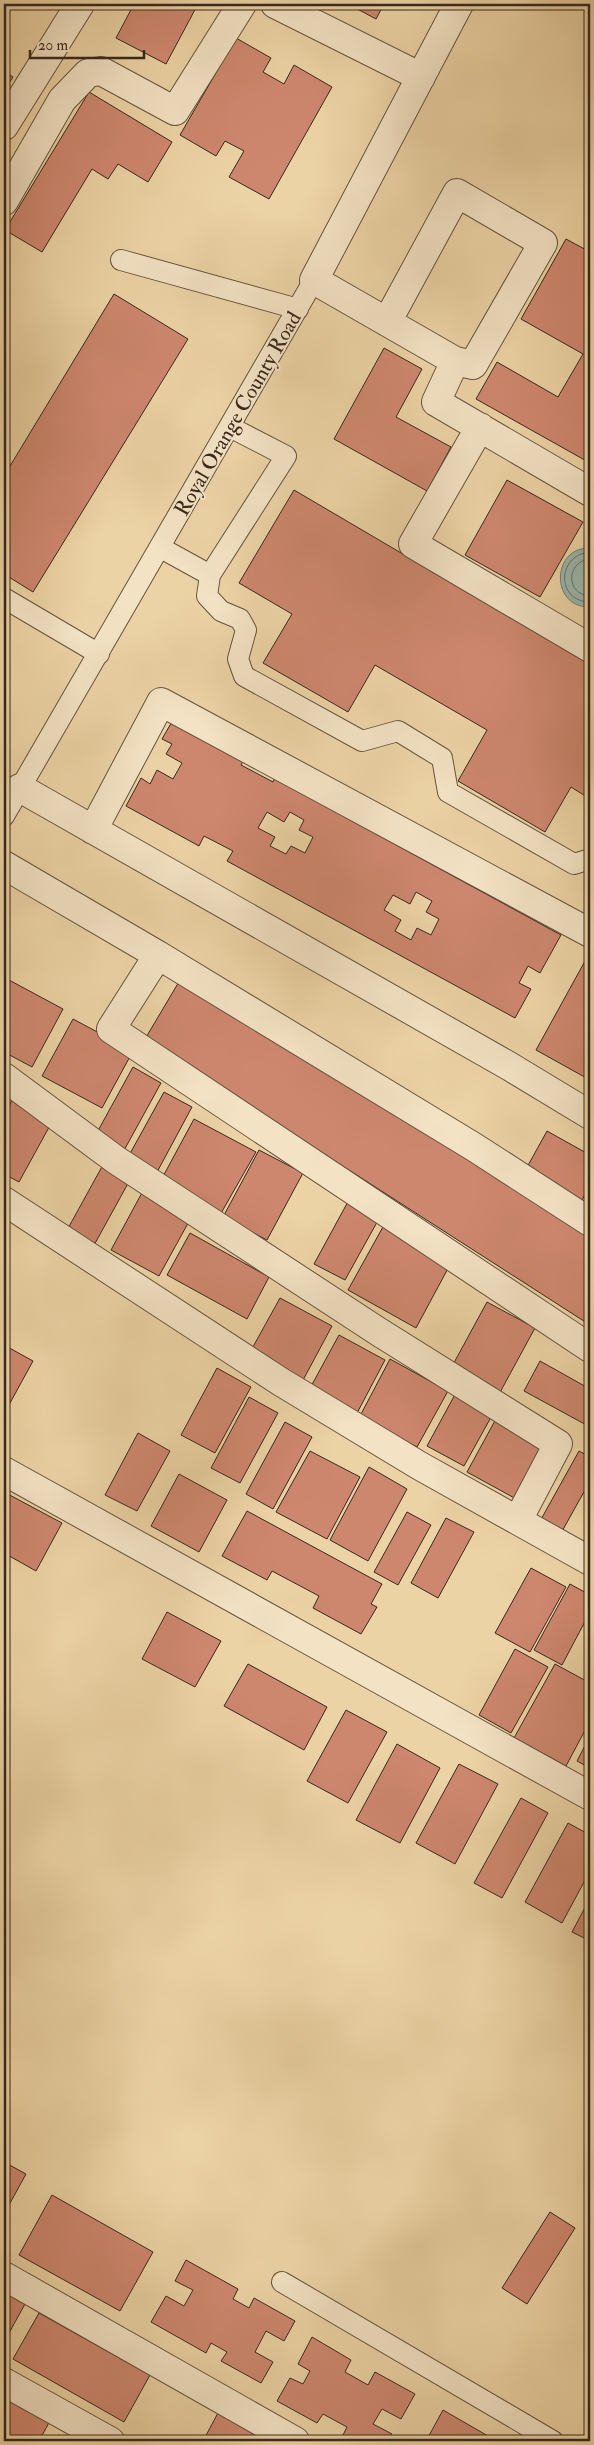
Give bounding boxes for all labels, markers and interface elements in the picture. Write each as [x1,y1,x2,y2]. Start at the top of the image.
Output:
scale bar [30,28,144,60]
text: 20 m [38,36,68,55]
street label: Royal Orange County Road [168,306,308,521]

